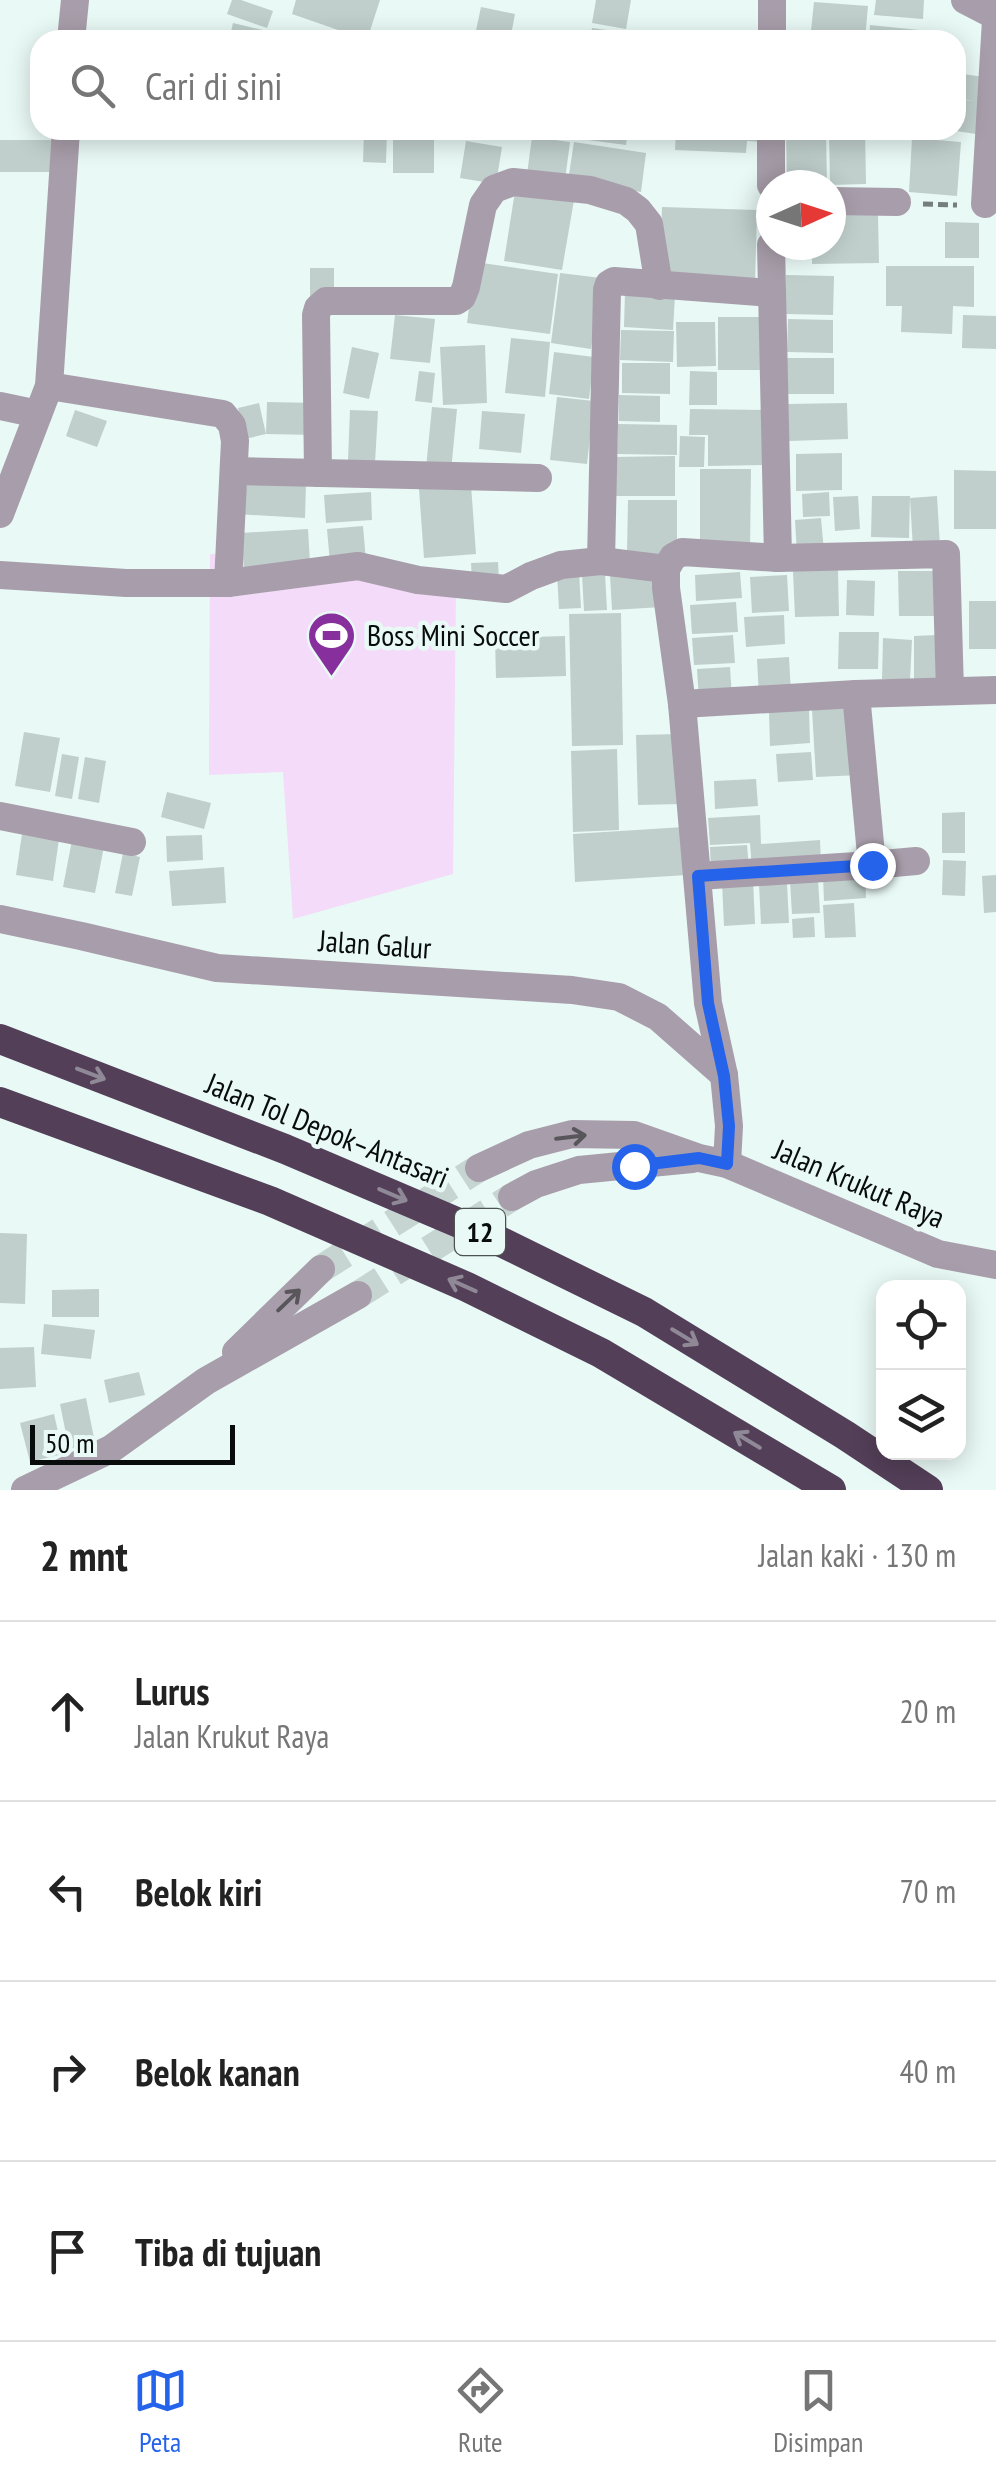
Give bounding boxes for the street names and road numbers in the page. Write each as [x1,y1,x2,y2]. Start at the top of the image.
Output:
street label: Jalan Galur [317,920,433,967]
street label: Jalan Tol Depok–Antasari [199,1063,455,1196]
street label: Jalan Krukut Raya [767,1129,951,1236]
road number: 12 [455,1209,505,1255]

